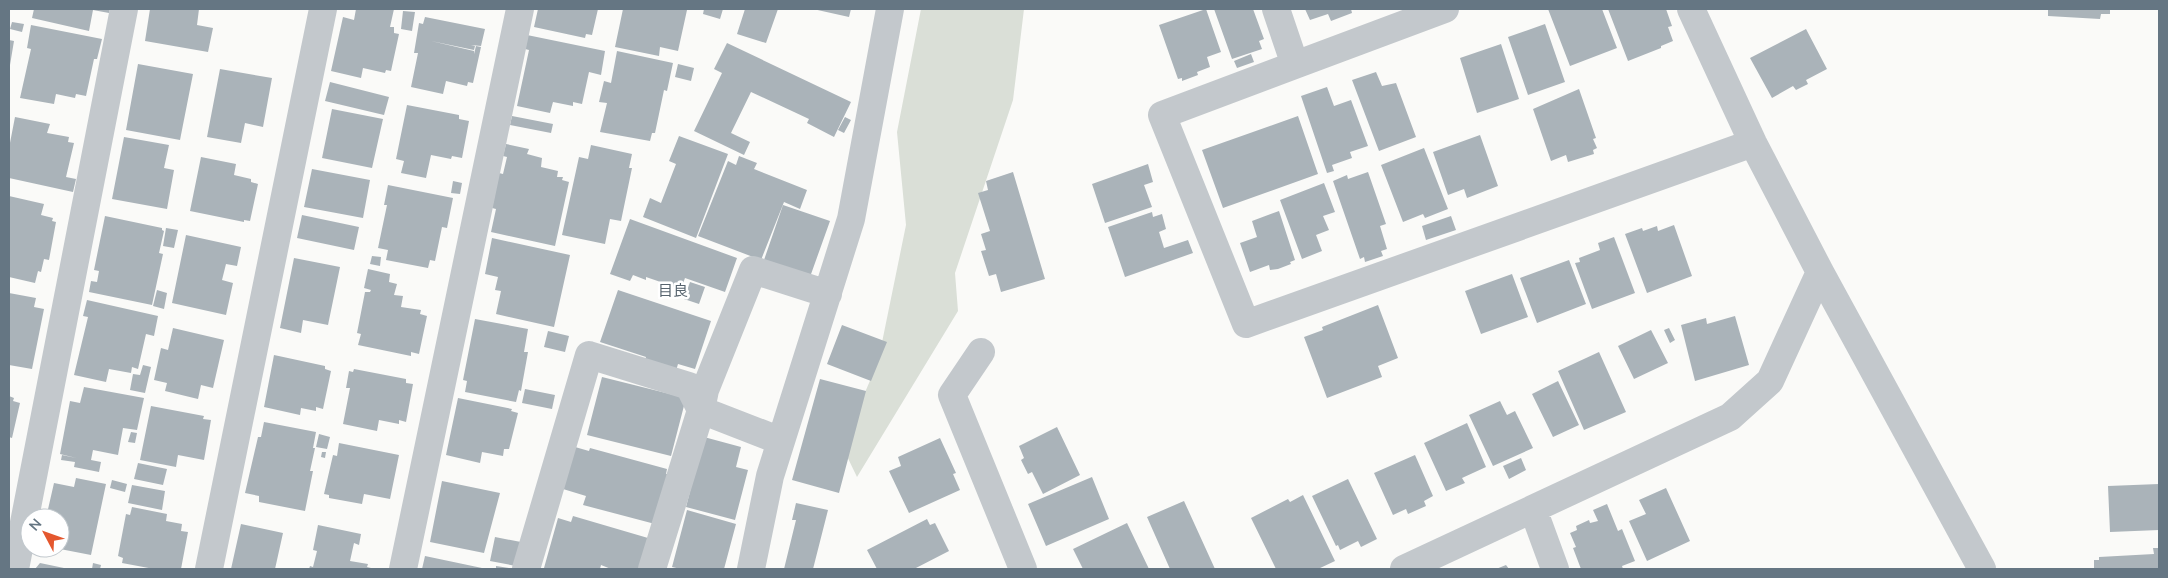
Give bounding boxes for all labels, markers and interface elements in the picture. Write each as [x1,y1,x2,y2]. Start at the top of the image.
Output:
district label: 目良 [658,281,688,301]
north arrow [20,508,70,558]
text: N [25,515,46,535]

